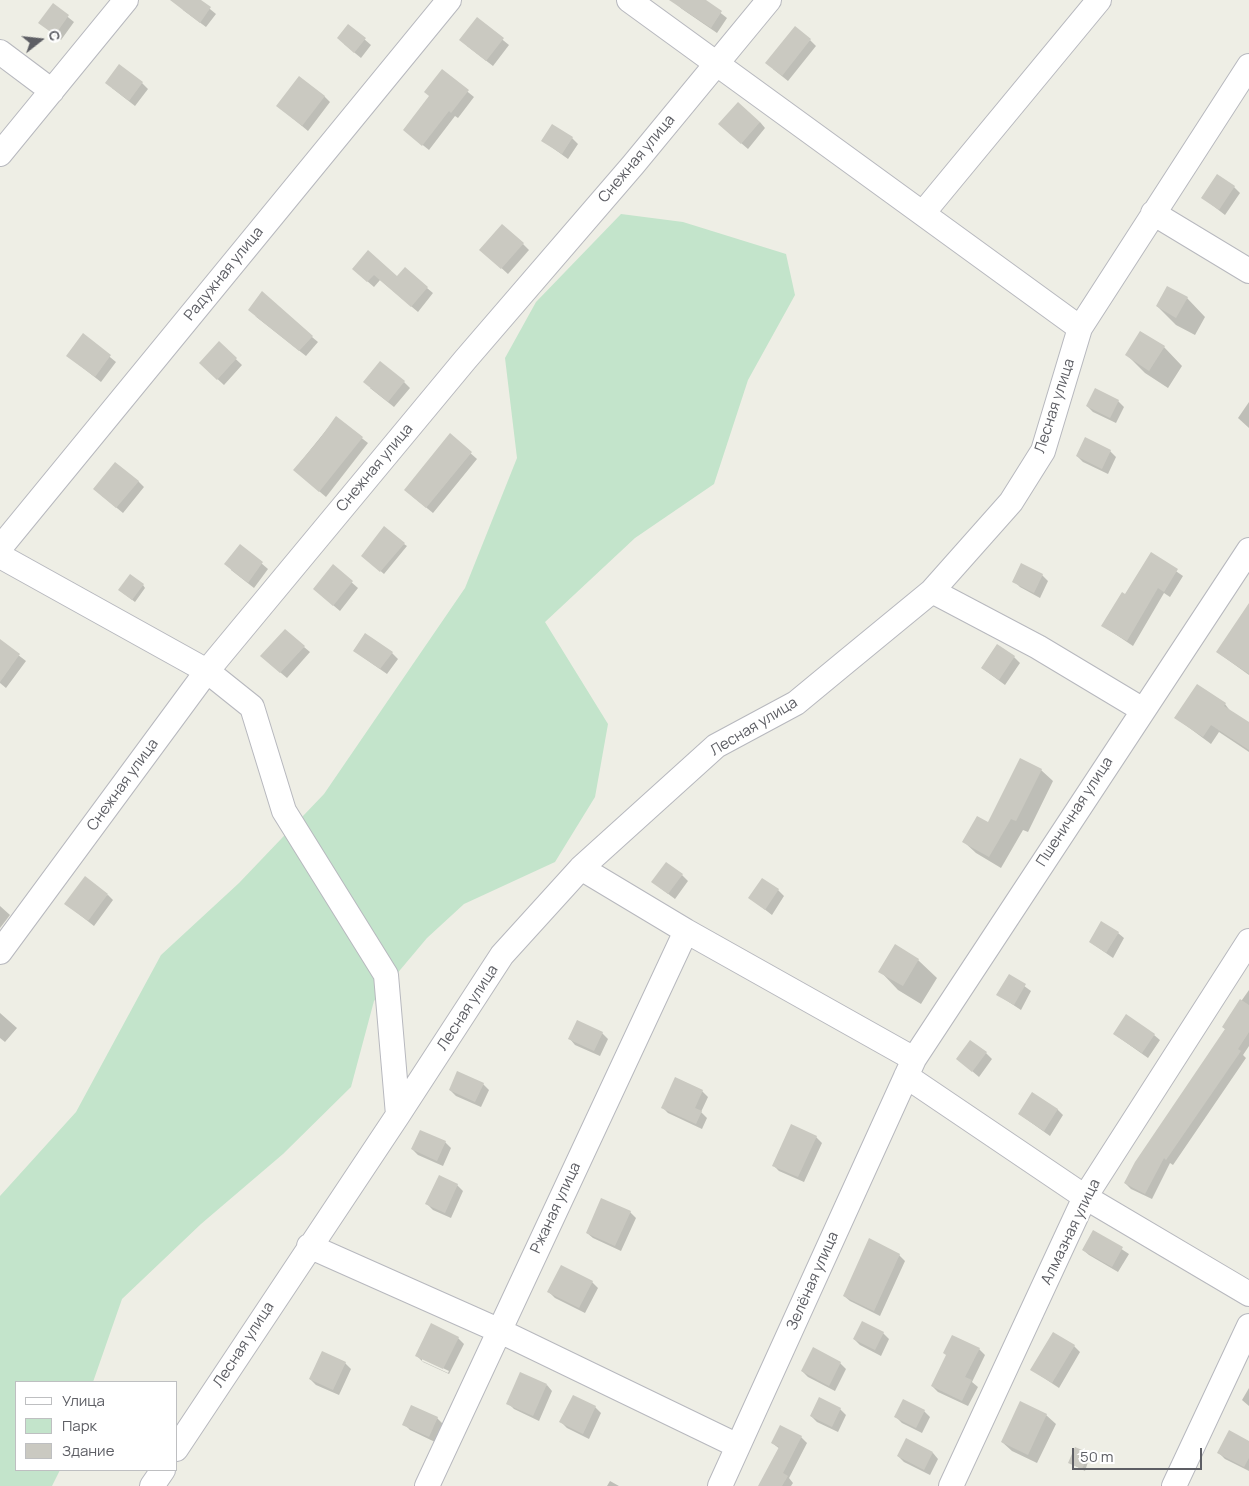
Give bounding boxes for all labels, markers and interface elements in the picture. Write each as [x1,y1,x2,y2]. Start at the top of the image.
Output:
north arrow [15,15,65,65]
text: С [44,28,65,43]
street label: Снежная улица [595,111,679,207]
street label: Радужная улица [181,223,267,325]
street label: Лесная улица [1031,356,1079,456]
street label: Снежная улица [333,420,417,516]
street label: Лесная улица [707,694,801,760]
street label: Снежная улица [84,735,162,835]
street label: Пшеничная улица [1033,754,1117,870]
street label: Лесная улица [434,962,502,1054]
street label: Ржаная улица [527,1160,585,1256]
street label: Алмазная улица [1038,1176,1104,1288]
street label: Зелёная улица [783,1229,843,1333]
street label: Лесная улица [210,1299,278,1391]
legend [15,1381,178,1471]
text: Улица [62,1390,105,1411]
text: Парк [62,1415,97,1436]
scale bar [1074,1438,1204,1470]
text: Здание [62,1440,114,1461]
text: 50 m [1080,1446,1114,1467]

